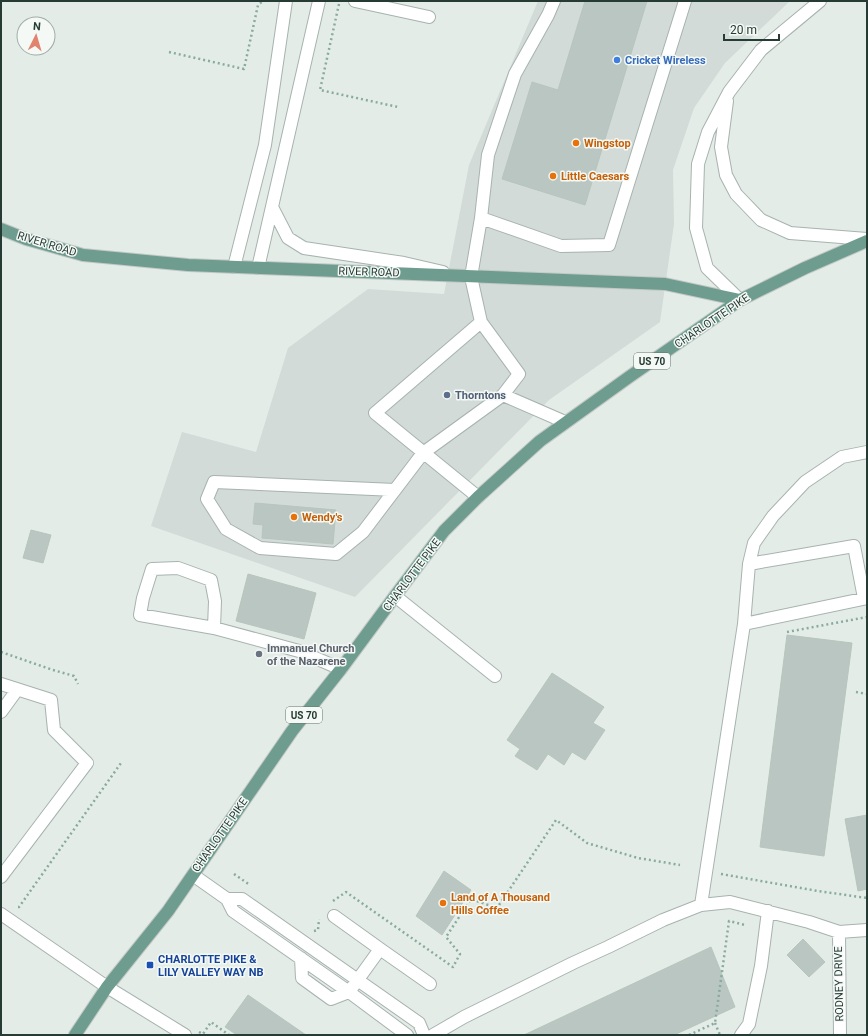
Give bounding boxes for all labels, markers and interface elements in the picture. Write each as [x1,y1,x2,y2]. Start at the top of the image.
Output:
north arrow [16,16,56,56]
scale bar [724,16,779,42]
text: N [32,20,41,33]
text: 20 m [730,23,757,37]
place label: Cricket Wireless [625,54,706,67]
marker: Cricket Wireless [612,55,622,65]
place label: Wingstop [584,137,631,150]
marker: Wingstop [571,138,581,148]
place label: Little Caesars [561,170,629,183]
marker: Little Caesars [548,171,558,181]
street label: RIVER ROAD [16,229,78,259]
street label: RIVER ROAD [338,264,400,280]
street label: CHARLOTTE PIKE [672,291,752,351]
road number: US 70 [634,353,670,369]
place label: Thorntons [455,389,506,402]
marker: Thorntons [442,390,452,400]
place label: Wendy's [302,511,343,524]
marker: Wendy's [289,512,299,522]
street label: CHARLOTTE PIKE [381,536,443,614]
place label: Immanuel Church of the Nazarene [267,642,354,668]
marker: Immanuel Church of the Nazarene [254,649,264,659]
road number: US 70 [286,707,322,723]
street label: CHARLOTTE PIKE [190,795,250,875]
place label: Land of A Thousand Hills Coffee [451,891,550,917]
marker: Land of A Thousand Hills Coffee [438,898,448,908]
street label: RODNEY DRIVE [832,946,846,1022]
place label: CHARLOTTE PIKE & LILY VALLEY WAY NB [158,953,263,979]
marker: CHARLOTTE PIKE & LILY VALLEY WAY NB [145,960,155,970]

